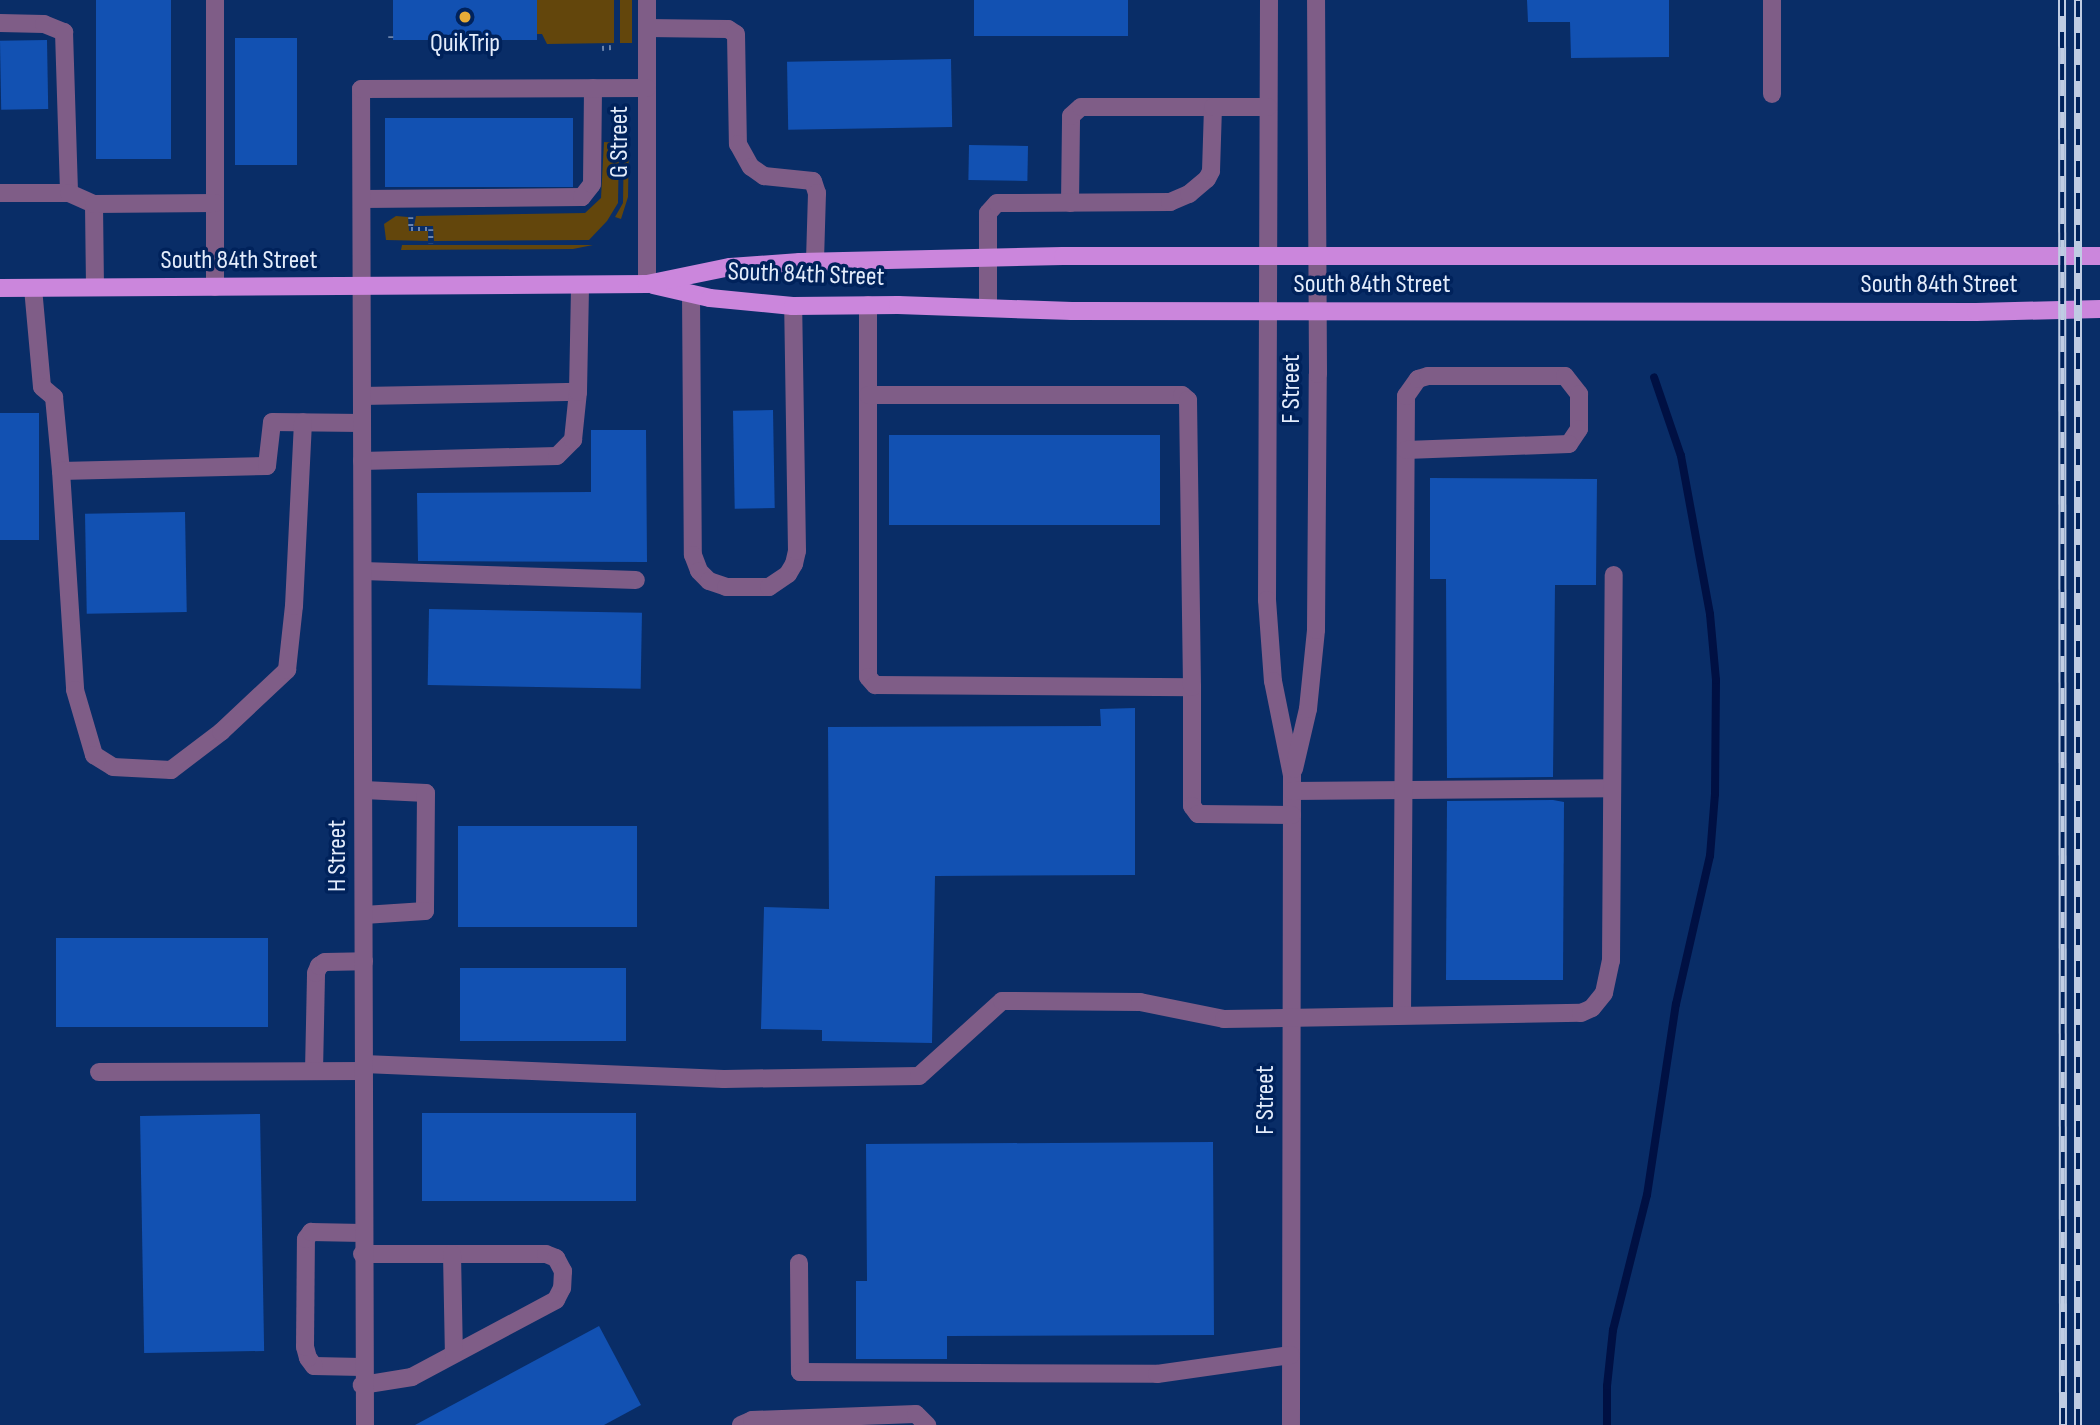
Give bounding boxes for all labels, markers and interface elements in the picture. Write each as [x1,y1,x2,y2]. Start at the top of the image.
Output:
marker: QuikTrip [457,9,473,25]
place label: QuikTrip [430,28,500,60]
street label: G Street [604,106,636,178]
street label: South 84th Street [161,245,317,277]
street label: South 84th Street [727,257,885,293]
street label: South 84th Street [1294,269,1450,301]
street label: South 84th Street [1861,269,2017,301]
street label: F Street [1276,354,1308,424]
street label: H Street [322,820,354,892]
street label: F Street [1250,1065,1282,1135]

